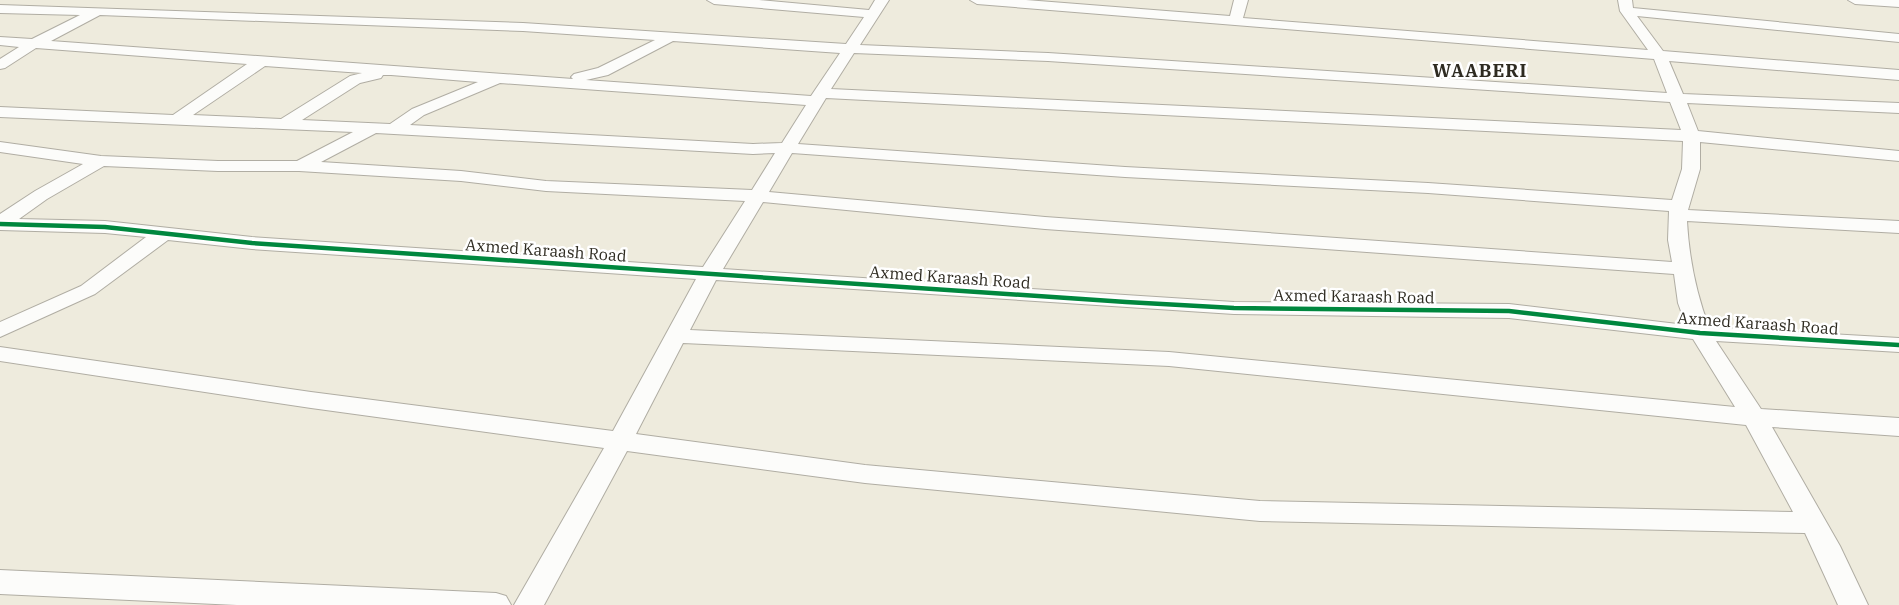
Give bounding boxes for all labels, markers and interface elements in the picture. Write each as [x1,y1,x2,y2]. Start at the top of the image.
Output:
district label: WAABERI [1433,59,1527,82]
street label: Axmed Karaash Road [465,234,627,266]
street label: Axmed Karaash Road [869,261,1031,293]
street label: Axmed Karaash Road [1273,285,1435,307]
street label: Axmed Karaash Road [1677,307,1839,339]

